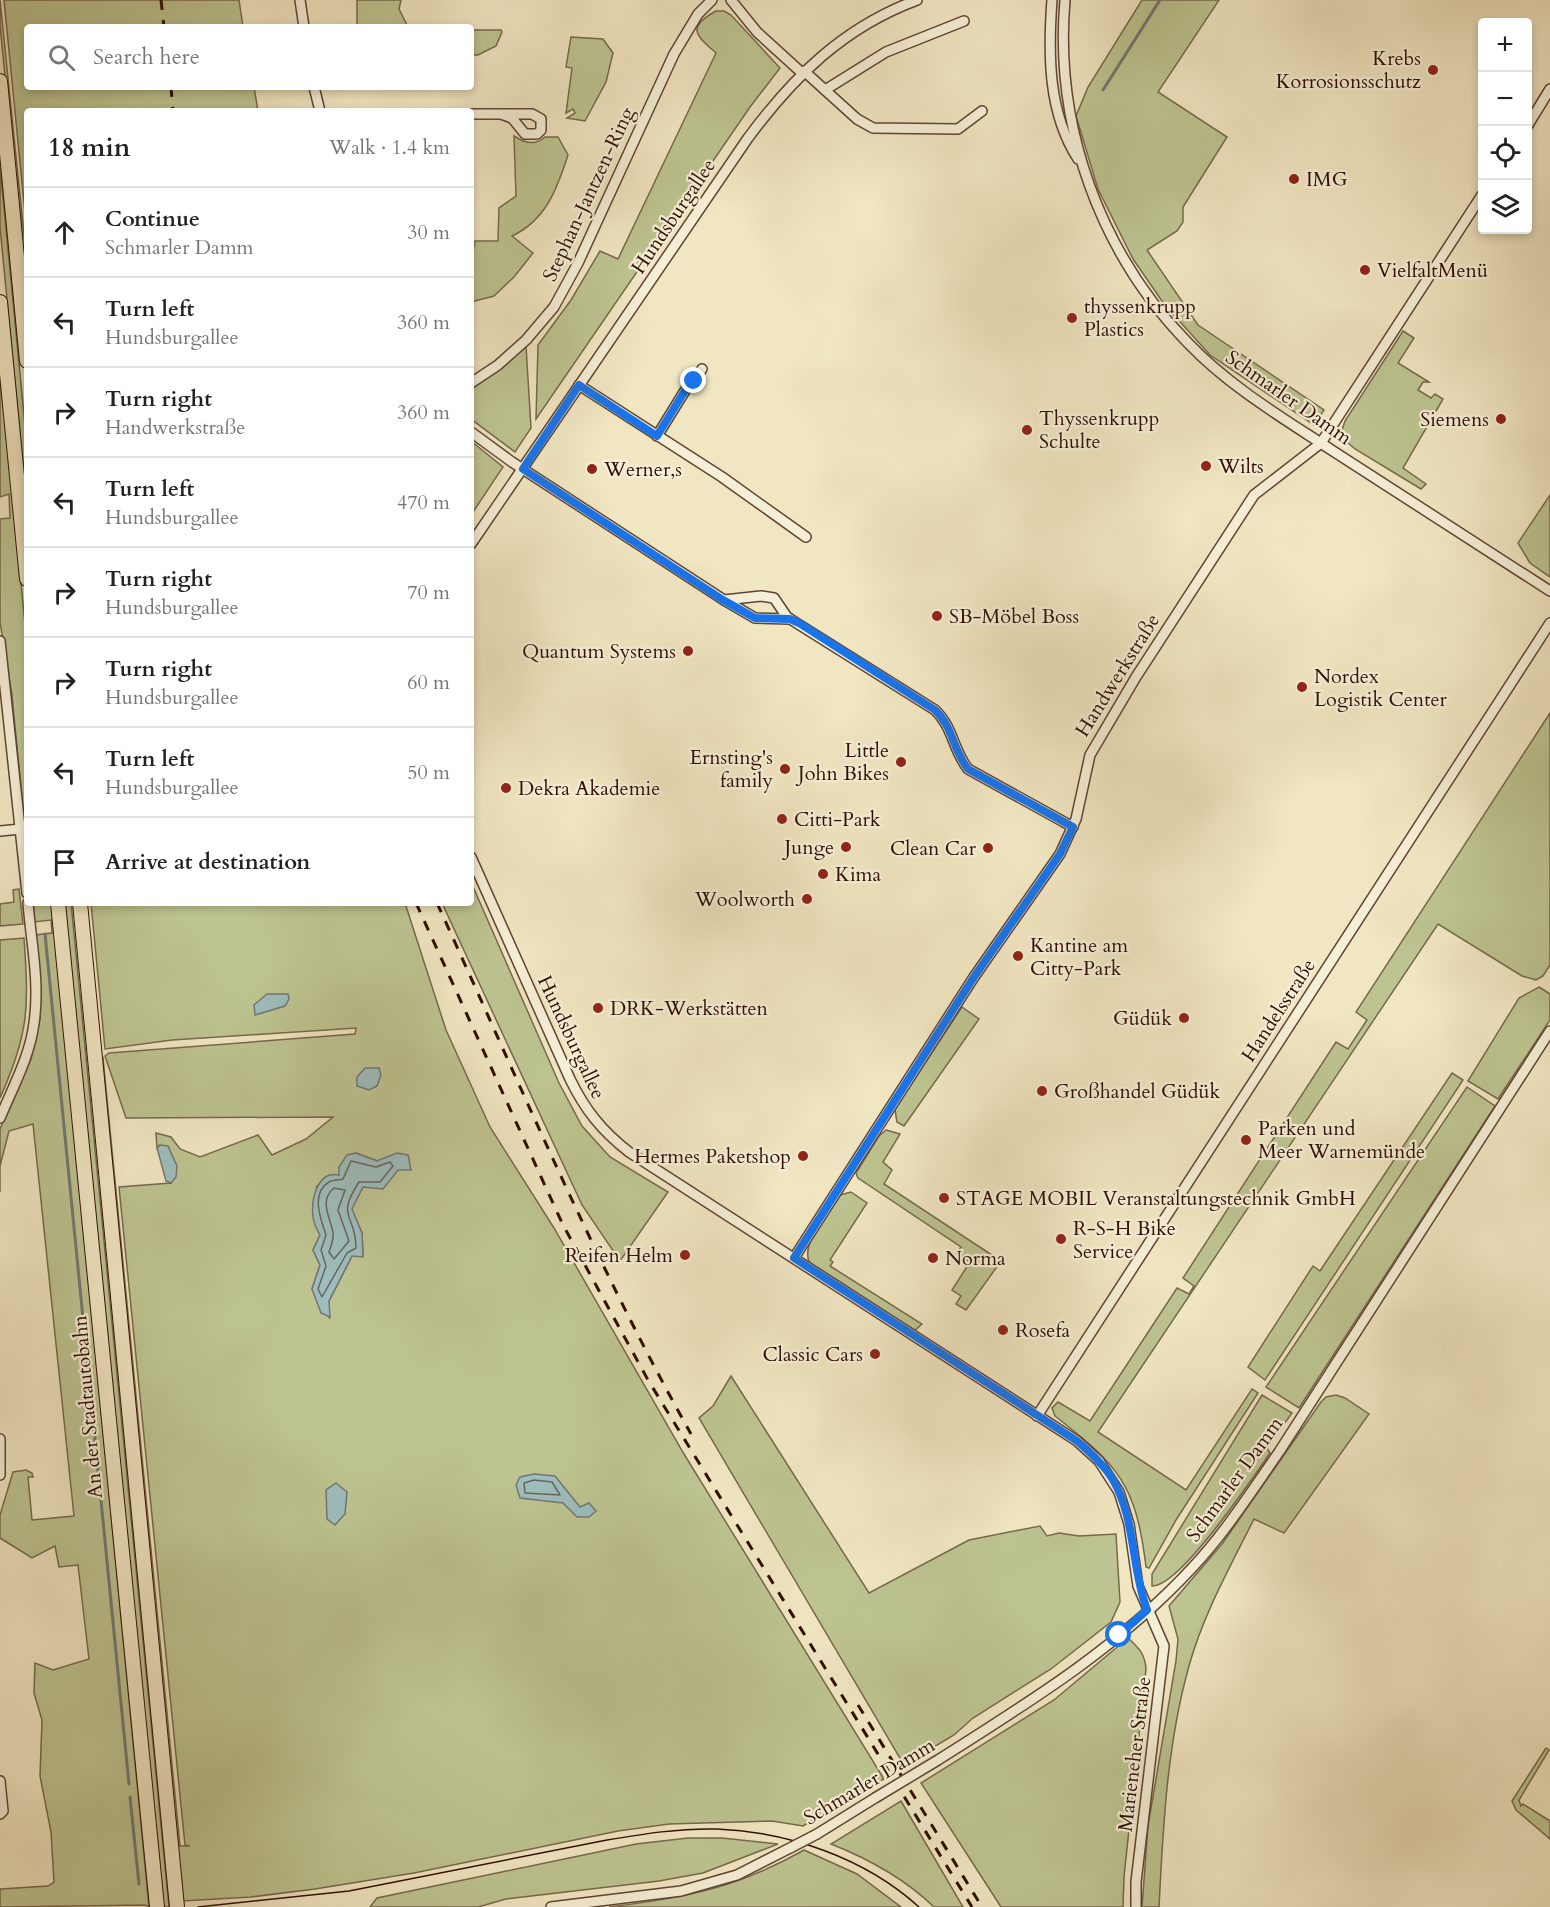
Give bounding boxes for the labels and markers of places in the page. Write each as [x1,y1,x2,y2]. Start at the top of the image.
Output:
place label: Krebs Korrosionsschutz [1276,45,1421,95]
marker: Krebs Korrosionsschutz [1426,63,1440,77]
place label: IMG [1306,166,1348,193]
marker: IMG [1287,172,1301,186]
place label: VielfaltMenü [1377,257,1488,284]
marker: VielfaltMenü [1358,263,1372,277]
place label: thyssenkrupp Plastics [1084,293,1196,343]
marker: thyssenkrupp Plastics [1065,311,1079,325]
place label: Thyssenkrupp Schulte [1039,405,1159,455]
place label: Siemens [1420,406,1489,433]
marker: Siemens [1494,412,1508,426]
marker: Thyssenkrupp Schulte [1020,423,1034,437]
place label: Wilts [1217,453,1264,480]
place label: Werner,s [603,456,682,483]
marker: Wilts [1199,459,1213,473]
marker: Werner,s [585,462,599,476]
place label: SB-Möbel Boss [949,603,1079,630]
marker: SB-Möbel Boss [930,609,944,623]
place label: Quantum Systems [522,638,676,665]
marker: Quantum Systems [681,644,695,658]
place label: Nordex Logistik Center [1314,663,1448,713]
marker: Nordex Logistik Center [1295,680,1309,694]
place label: Little John Bikes [795,737,889,787]
place label: Ernsting's family [690,744,773,794]
marker: Little John Bikes [894,755,908,769]
marker: Ernsting's family [778,762,792,776]
place label: Dekra Akademie [518,775,660,802]
marker: Dekra Akademie [499,781,513,795]
place label: Citti-Park [794,806,881,833]
marker: Citti-Park [775,812,789,826]
place label: Junge [782,834,834,861]
place label: Clean Car [890,835,977,862]
marker: Junge [839,840,853,854]
marker: Clean Car [981,841,995,855]
place label: Kima [835,861,881,888]
marker: Kima [816,867,830,881]
place label: Woolworth [694,886,795,913]
marker: Woolworth [800,892,814,906]
place label: Kantine am Citty-Park [1030,932,1128,982]
marker: Kantine am Citty-Park [1011,949,1025,963]
place label: DRK-Werkstätten [610,995,769,1022]
marker: DRK-Werkstätten [591,1001,605,1015]
place label: Güdük [1113,1005,1172,1032]
marker: Güdük [1177,1011,1191,1025]
place label: Großhandel Güdük [1054,1078,1220,1105]
marker: Großhandel Güdük [1035,1084,1049,1098]
place label: Parken und Meer Warnemünde [1258,1115,1425,1165]
marker: Parken und Meer Warnemünde [1239,1133,1253,1147]
place label: Hermes Paketshop [634,1143,791,1170]
marker: Hermes Paketshop [796,1149,810,1163]
place label: STAGE MOBIL Veranstaltungstechnik GmbH [956,1185,1356,1212]
marker: STAGE MOBIL Veranstaltungstechnik GmbH [937,1191,951,1205]
place label: R-S-H Bike Service [1073,1215,1176,1265]
marker: R-S-H Bike Service [1054,1232,1068,1246]
place label: Reifen Helm [565,1242,673,1269]
place label: Norma [945,1245,1006,1272]
marker: Reifen Helm [678,1248,692,1262]
marker: Norma [926,1251,940,1265]
place label: Rosefa [1015,1317,1071,1344]
marker: Rosefa [996,1323,1010,1337]
place label: Classic Cars [763,1341,863,1368]
marker: Classic Cars [868,1347,882,1361]

